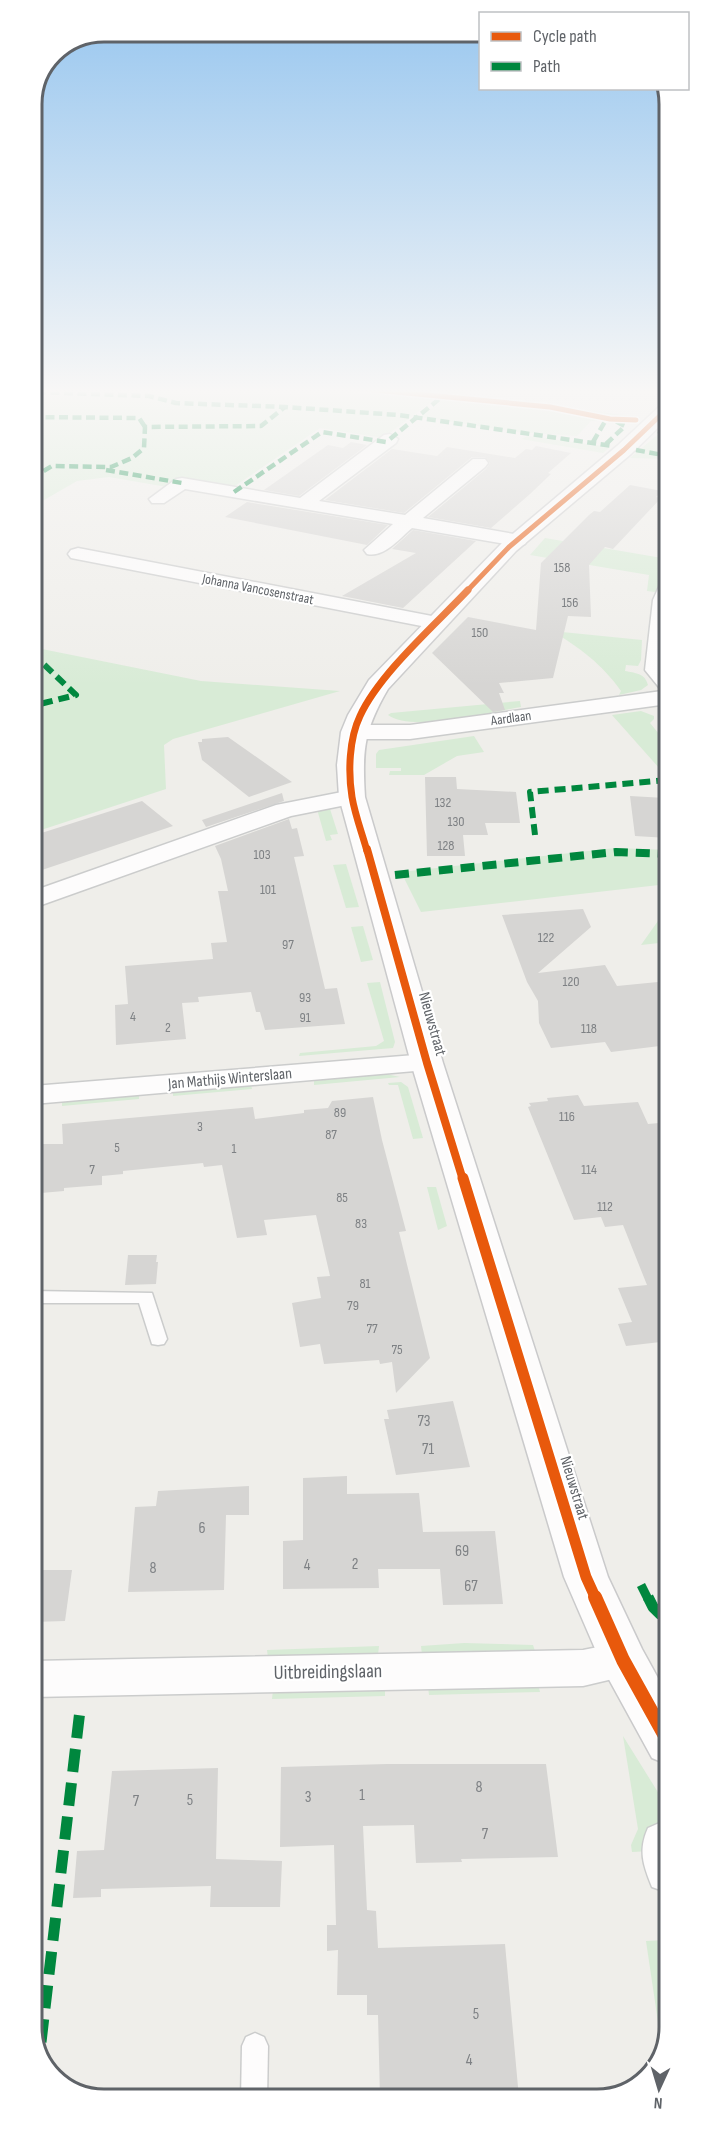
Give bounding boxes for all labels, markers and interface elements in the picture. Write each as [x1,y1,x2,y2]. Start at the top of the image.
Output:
legend [479,12,689,90]
text: Cycle path [533,26,597,47]
text: Path [533,56,561,77]
house number: 158 [554,559,570,576]
street label: Johanna Vancosenstraat [200,570,315,608]
house number: 156 [562,594,578,611]
house number: 150 [472,624,488,641]
street label: Aardlaan [489,707,532,729]
house number: 132 [435,794,451,811]
house number: 130 [447,813,465,830]
house number: 128 [438,837,454,854]
house number: 103 [253,846,271,863]
house number: 101 [260,881,276,898]
house number: 122 [538,929,555,946]
house number: 97 [282,936,294,953]
house number: 120 [562,973,580,990]
house number: 93 [299,989,311,1006]
street label: Nieuwstraat [414,990,450,1058]
house number: 4 [130,1008,136,1025]
house number: 91 [299,1009,311,1026]
house number: 2 [165,1019,171,1036]
house number: 118 [581,1020,597,1037]
street label: Jan Mathijs Winterslaan [166,1064,293,1094]
house number: 89 [334,1104,346,1121]
house number: 116 [559,1108,575,1125]
house number: 3 [197,1118,203,1135]
house number: 87 [325,1126,337,1143]
house number: 5 [114,1139,120,1156]
house number: 1 [232,1140,237,1157]
house number: 7 [89,1161,95,1178]
house number: 114 [581,1161,597,1178]
house number: 85 [336,1189,348,1206]
house number: 112 [597,1198,613,1215]
house number: 83 [355,1215,367,1232]
house number: 81 [359,1275,371,1292]
house number: 79 [347,1297,359,1314]
house number: 77 [366,1320,378,1337]
house number: 75 [391,1341,403,1358]
house number: 73 [417,1412,431,1431]
house number: 71 [422,1440,434,1459]
street label: Nieuwstraat [555,1454,593,1522]
house number: 6 [198,1519,206,1538]
house number: 69 [455,1542,469,1561]
house number: 2 [352,1555,358,1574]
house number: 4 [304,1556,311,1575]
house number: 8 [149,1559,157,1578]
house number: 67 [464,1577,478,1596]
street label: Uitbreidingslaan [273,1659,383,1685]
house number: 8 [475,1778,483,1797]
house number: 1 [359,1786,365,1805]
house number: 3 [305,1788,311,1807]
house number: 5 [187,1791,193,1810]
house number: 7 [133,1792,140,1811]
house number: 7 [482,1825,489,1844]
house number: 5 [473,2005,479,2024]
house number: 4 [466,2051,473,2070]
north arrow [629,2059,689,2119]
text: N [653,2093,663,2112]

